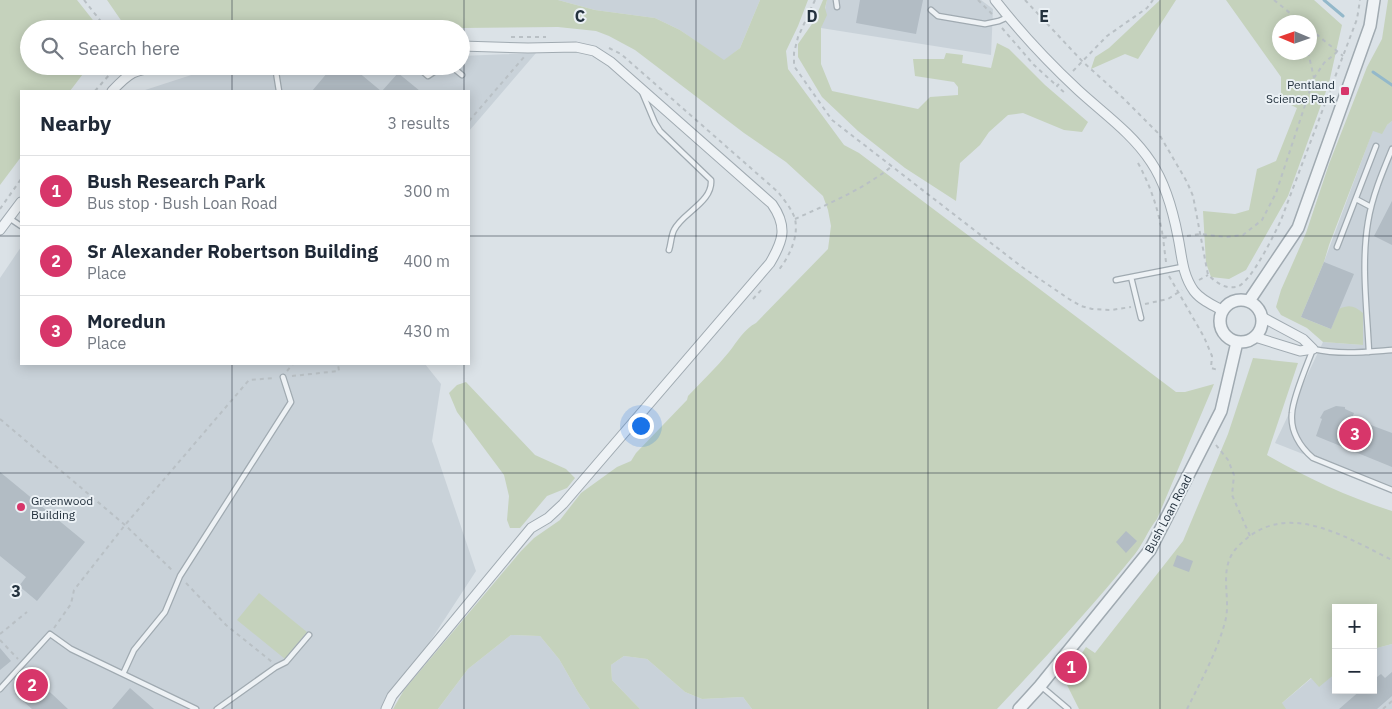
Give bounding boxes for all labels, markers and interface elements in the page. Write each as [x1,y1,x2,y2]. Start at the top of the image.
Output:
text: C [575,6,585,26]
text: D [806,6,818,26]
text: E [1039,6,1049,26]
north arrow [1272,15,1317,60]
search box [20,20,470,75]
icon: search [38,34,66,62]
text: Search here [78,36,180,60]
place label: Pentland Science Park [1266,77,1336,106]
marker: Pentland Science Park [1339,85,1351,97]
text: Nearby [40,109,111,137]
text: 3 results [387,113,450,133]
text: Bush Research Park [87,169,266,193]
text: 1 [51,181,61,201]
text: 300 m [403,181,450,201]
text: Bus stop · Bush Loan Road [87,193,278,213]
text: Sr Alexander Robertson Building [87,239,378,263]
text: 2 [51,251,61,271]
text: 400 m [403,251,450,271]
text: Place [87,263,126,283]
text: Moredun [87,309,166,333]
text: 3 [51,321,61,341]
text: 430 m [403,321,450,341]
text: Place [87,333,126,353]
your location [628,413,654,439]
pin: 3 [1339,415,1371,453]
street label: Bush Loan Road [1141,472,1195,556]
place label: Greenwood Building [31,493,93,522]
marker: Greenwood Building [15,501,27,513]
text: 3 [11,581,21,601]
map controls [1332,604,1377,694]
button: + [1332,604,1377,649]
pin: 1 [1055,648,1087,686]
button: − [1332,649,1377,694]
pin: 2 [16,666,48,704]

